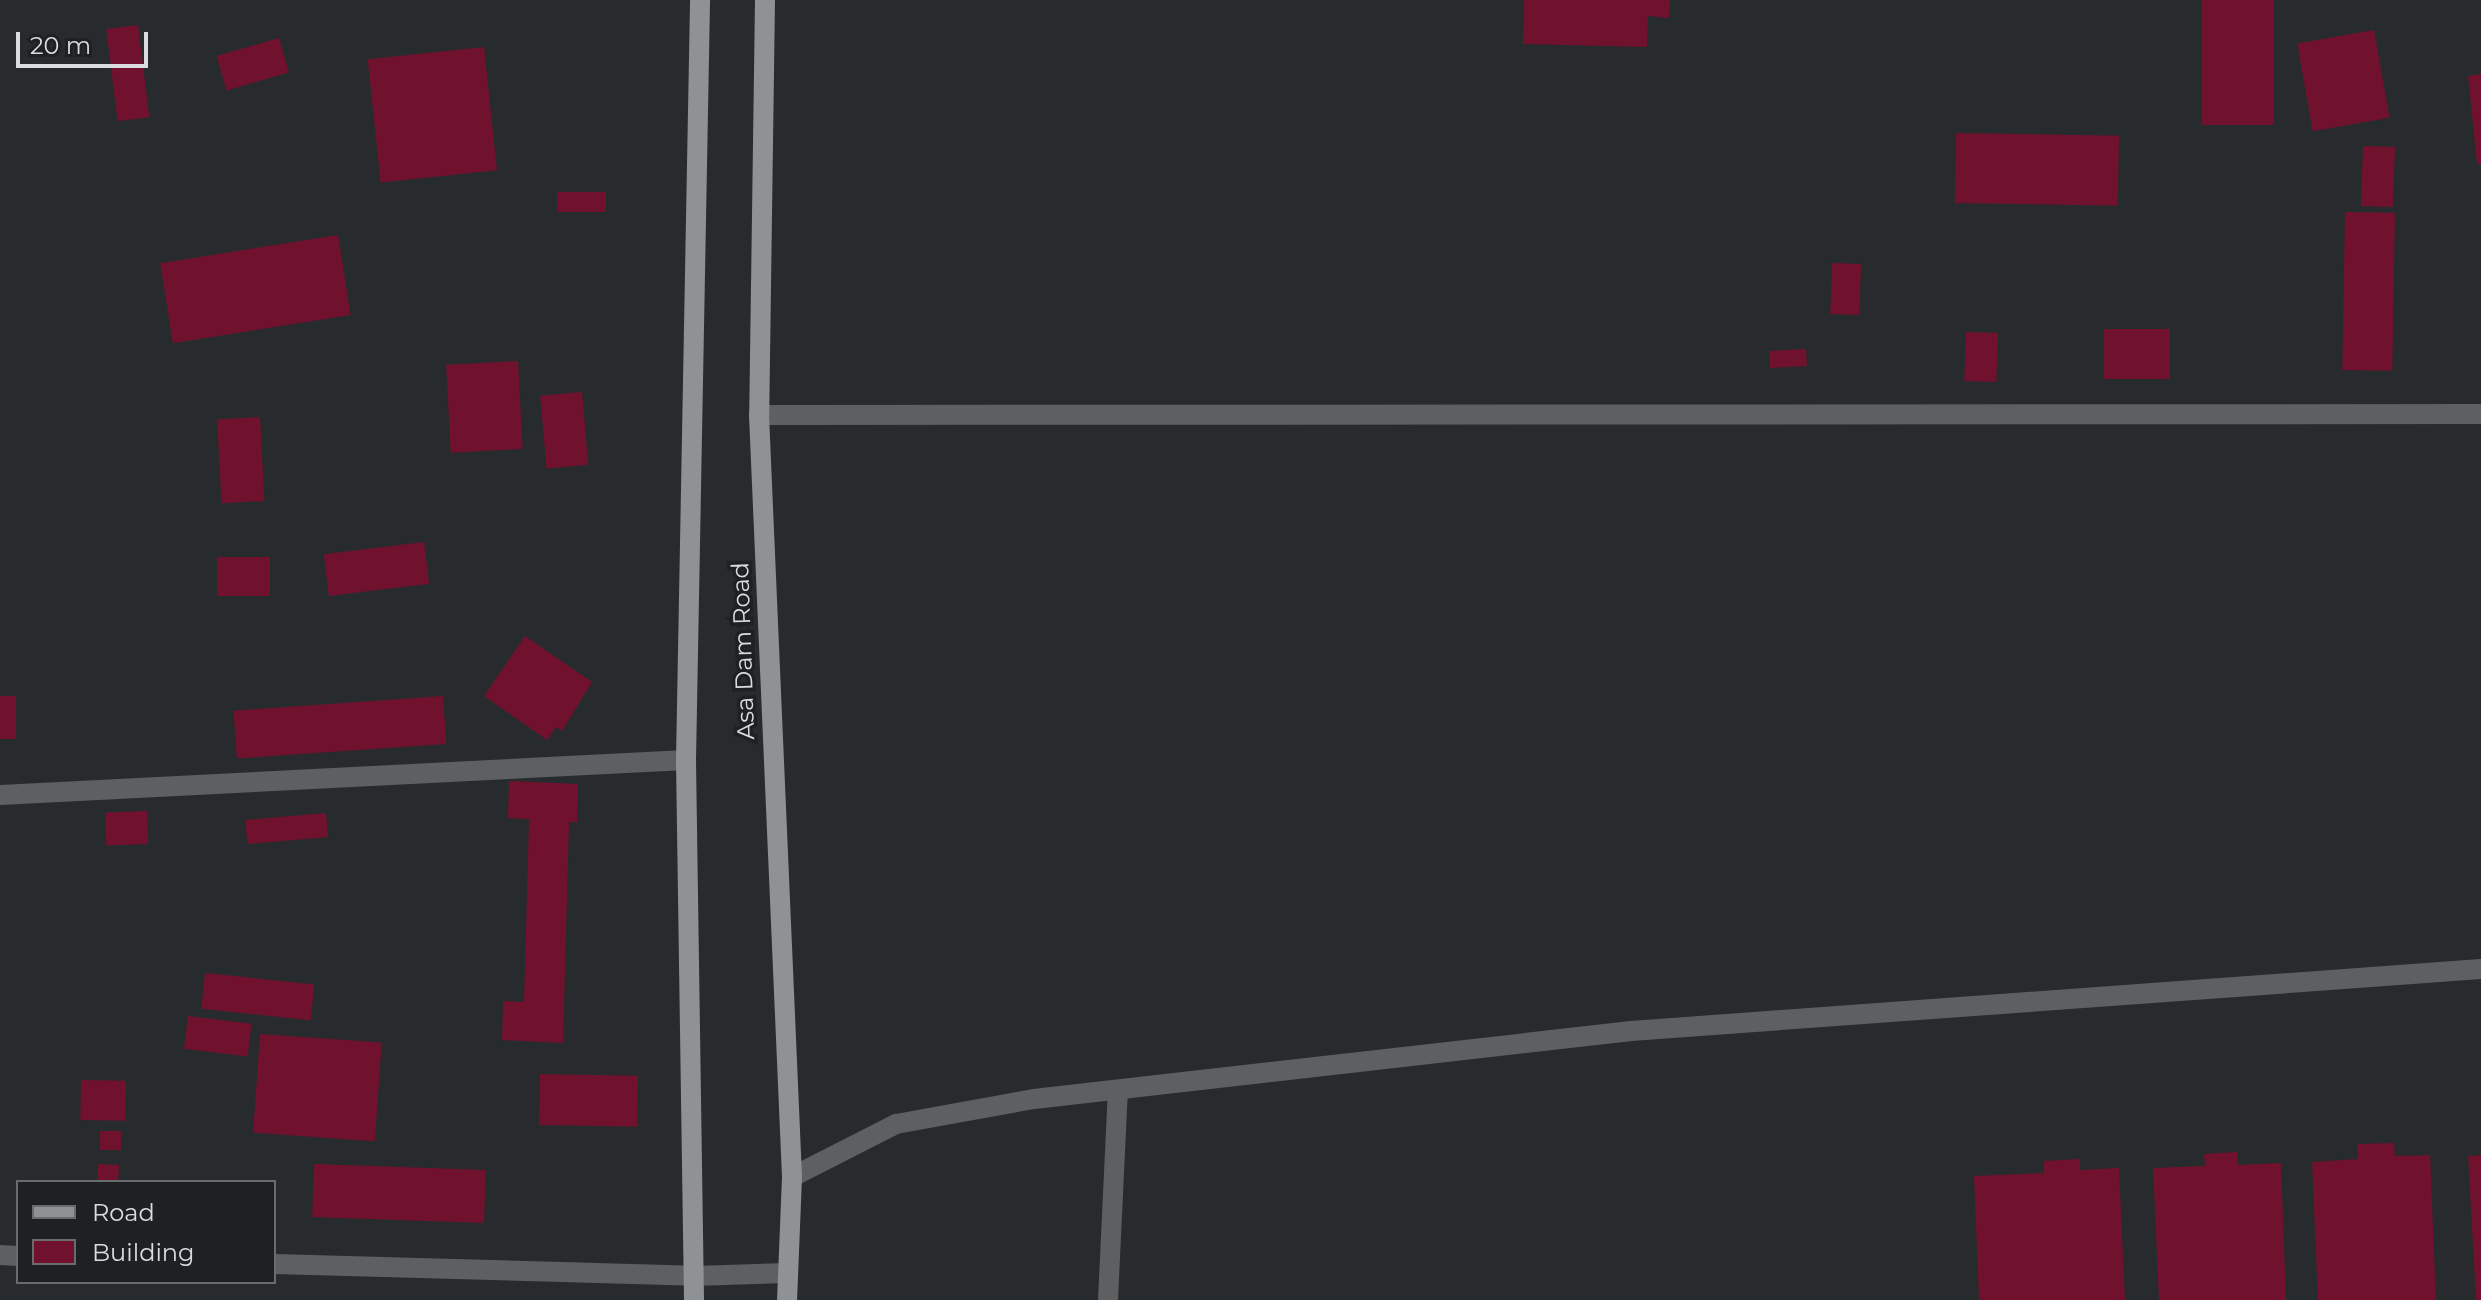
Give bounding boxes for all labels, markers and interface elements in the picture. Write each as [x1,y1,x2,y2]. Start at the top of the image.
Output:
scale bar [20,16,152,66]
text: 20 m [30,31,91,60]
street label: Asa Dam Road [726,562,760,740]
legend [16,1180,276,1284]
text: Road [92,1198,155,1227]
text: Building [92,1238,195,1267]

